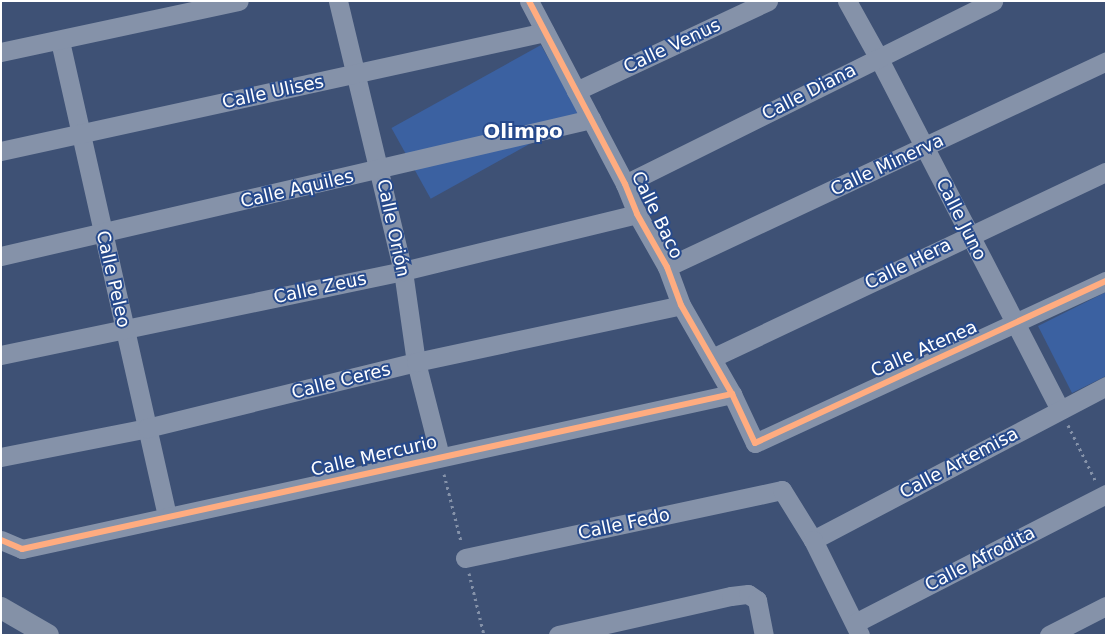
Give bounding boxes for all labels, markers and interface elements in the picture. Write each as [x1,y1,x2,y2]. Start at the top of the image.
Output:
street label: Calle Venus [620,14,724,78]
street label: Calle Diana [758,59,860,125]
street label: Calle Ulises [220,71,326,113]
district label: Olimpo [483,119,563,143]
street label: Calle Minerva [827,129,947,201]
street label: Calle Aquiles [238,165,356,213]
street label: Calle Baco [627,168,687,262]
street label: Calle Juno [931,174,991,264]
street label: Calle Orión [372,177,414,279]
street label: Calle Peleo [91,228,135,330]
street label: Calle Hera [861,234,955,294]
street label: Calle Zeus [271,268,369,308]
street label: Calle Atenea [868,316,980,382]
street label: Calle Ceres [289,358,393,404]
street label: Calle Artemisa [896,423,1022,503]
street label: Calle Mercurio [309,431,439,481]
street label: Calle Fedo [576,504,672,544]
street label: Calle Afrodita [921,522,1039,596]

